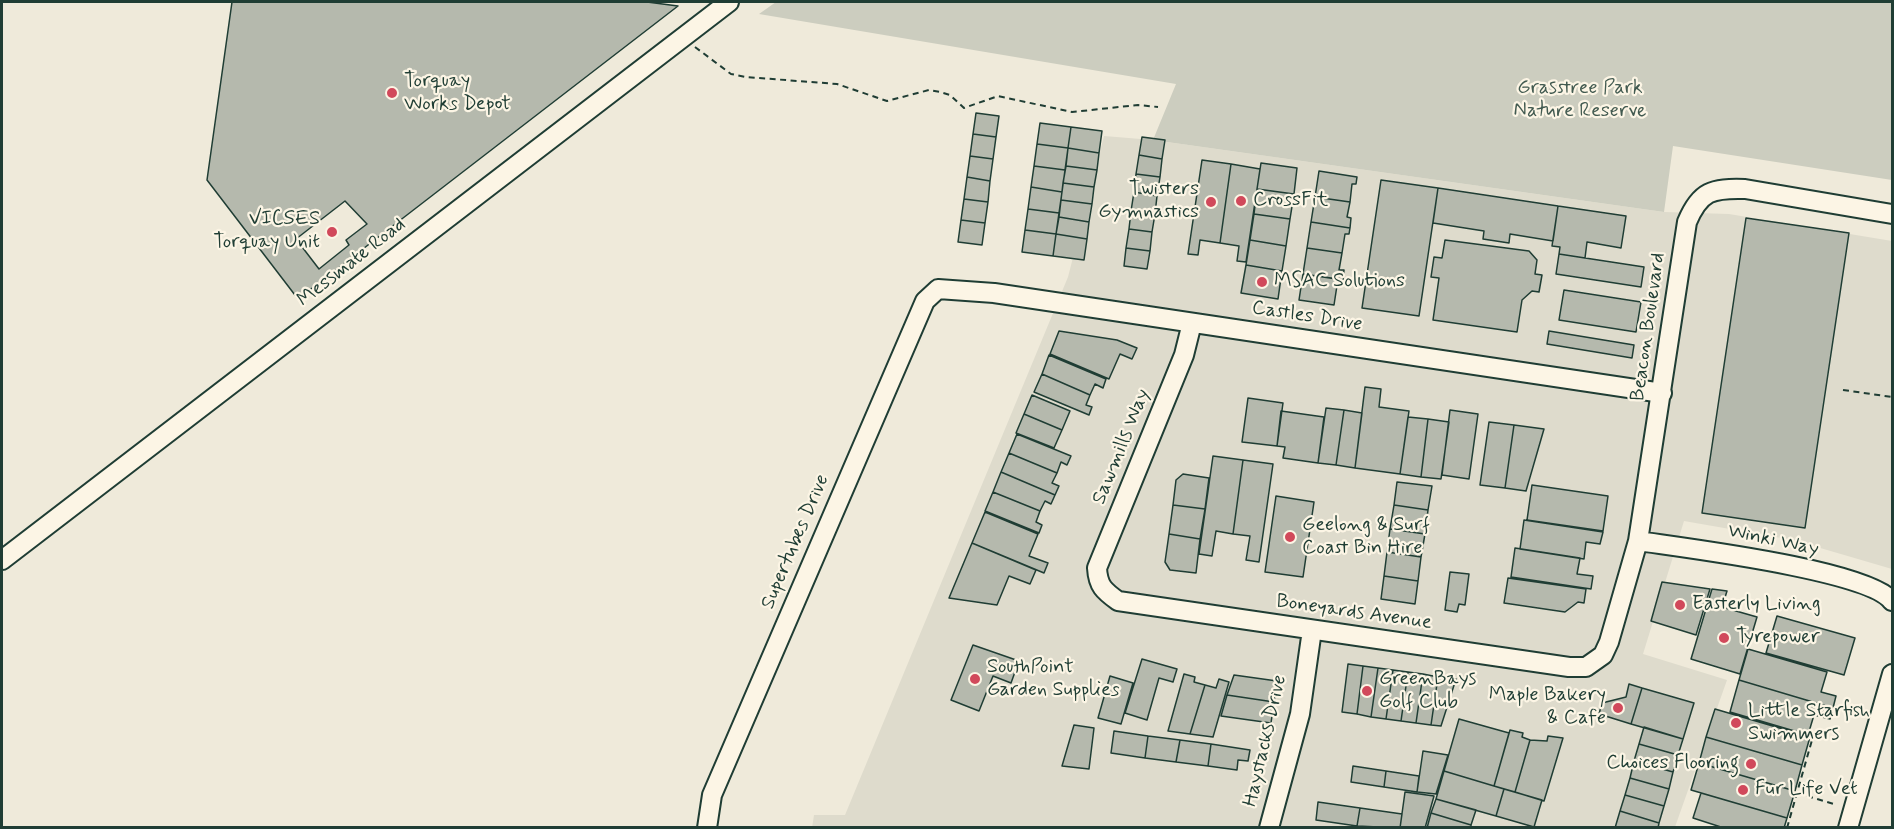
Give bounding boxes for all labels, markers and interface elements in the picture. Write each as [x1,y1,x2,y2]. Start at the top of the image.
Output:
place label: Torquay Works Depot [404,70,511,117]
park label: Grasstree Park Nature Reserve [1514,77,1646,124]
marker: Torquay Works Depot [385,86,399,100]
place label: Twisters Gymnastics [1098,178,1199,225]
place label: CrossFit [1253,189,1328,213]
marker: CrossFit [1234,194,1248,208]
marker: Twisters Gymnastics [1204,195,1218,209]
place label: VICSES Torquay Unit [213,208,320,255]
street label: Messmate Road [293,213,411,313]
marker: VICSES Torquay Unit [325,225,339,239]
street label: Beacon Boulevard [1627,251,1671,403]
place label: MSAC Solutions [1274,270,1405,294]
marker: MSAC Solutions [1255,275,1269,289]
street label: Castles Drive [1250,296,1364,338]
street label: Sawmills Way [1088,386,1156,508]
street label: Supertubes Drive [757,471,835,613]
place label: Geelong & Surf Coast Bin Hire [1302,514,1430,561]
street label: Winki Way [1725,520,1821,562]
marker: Geelong & Surf Coast Bin Hire [1283,530,1297,544]
street label: Boneyards Avenue [1275,590,1433,636]
place label: Easterly Living [1692,593,1821,617]
marker: Easterly Living [1673,598,1687,612]
place label: Tyrepower [1736,626,1820,650]
marker: Tyrepower [1717,631,1731,645]
place label: SouthPoint Garden Supplies [987,656,1120,703]
place label: GreenBays Golf Club [1379,668,1476,715]
marker: SouthPoint Garden Supplies [968,672,982,686]
street label: Haystacks Drive [1239,673,1293,809]
marker: GreenBays Golf Club [1360,684,1374,698]
place label: Maple Bakery & Cafe [1489,684,1606,731]
place label: Little Starfish Swimmers [1748,700,1870,747]
marker: Maple Bakery & Cafe [1611,701,1625,715]
marker: Little Starfish Swimmers [1729,716,1743,730]
place label: Choices Flooring [1606,752,1739,776]
marker: Choices Flooring [1744,757,1758,771]
place label: Fur Life Vet [1755,778,1858,802]
marker: Fur Life Vet [1736,783,1750,797]

